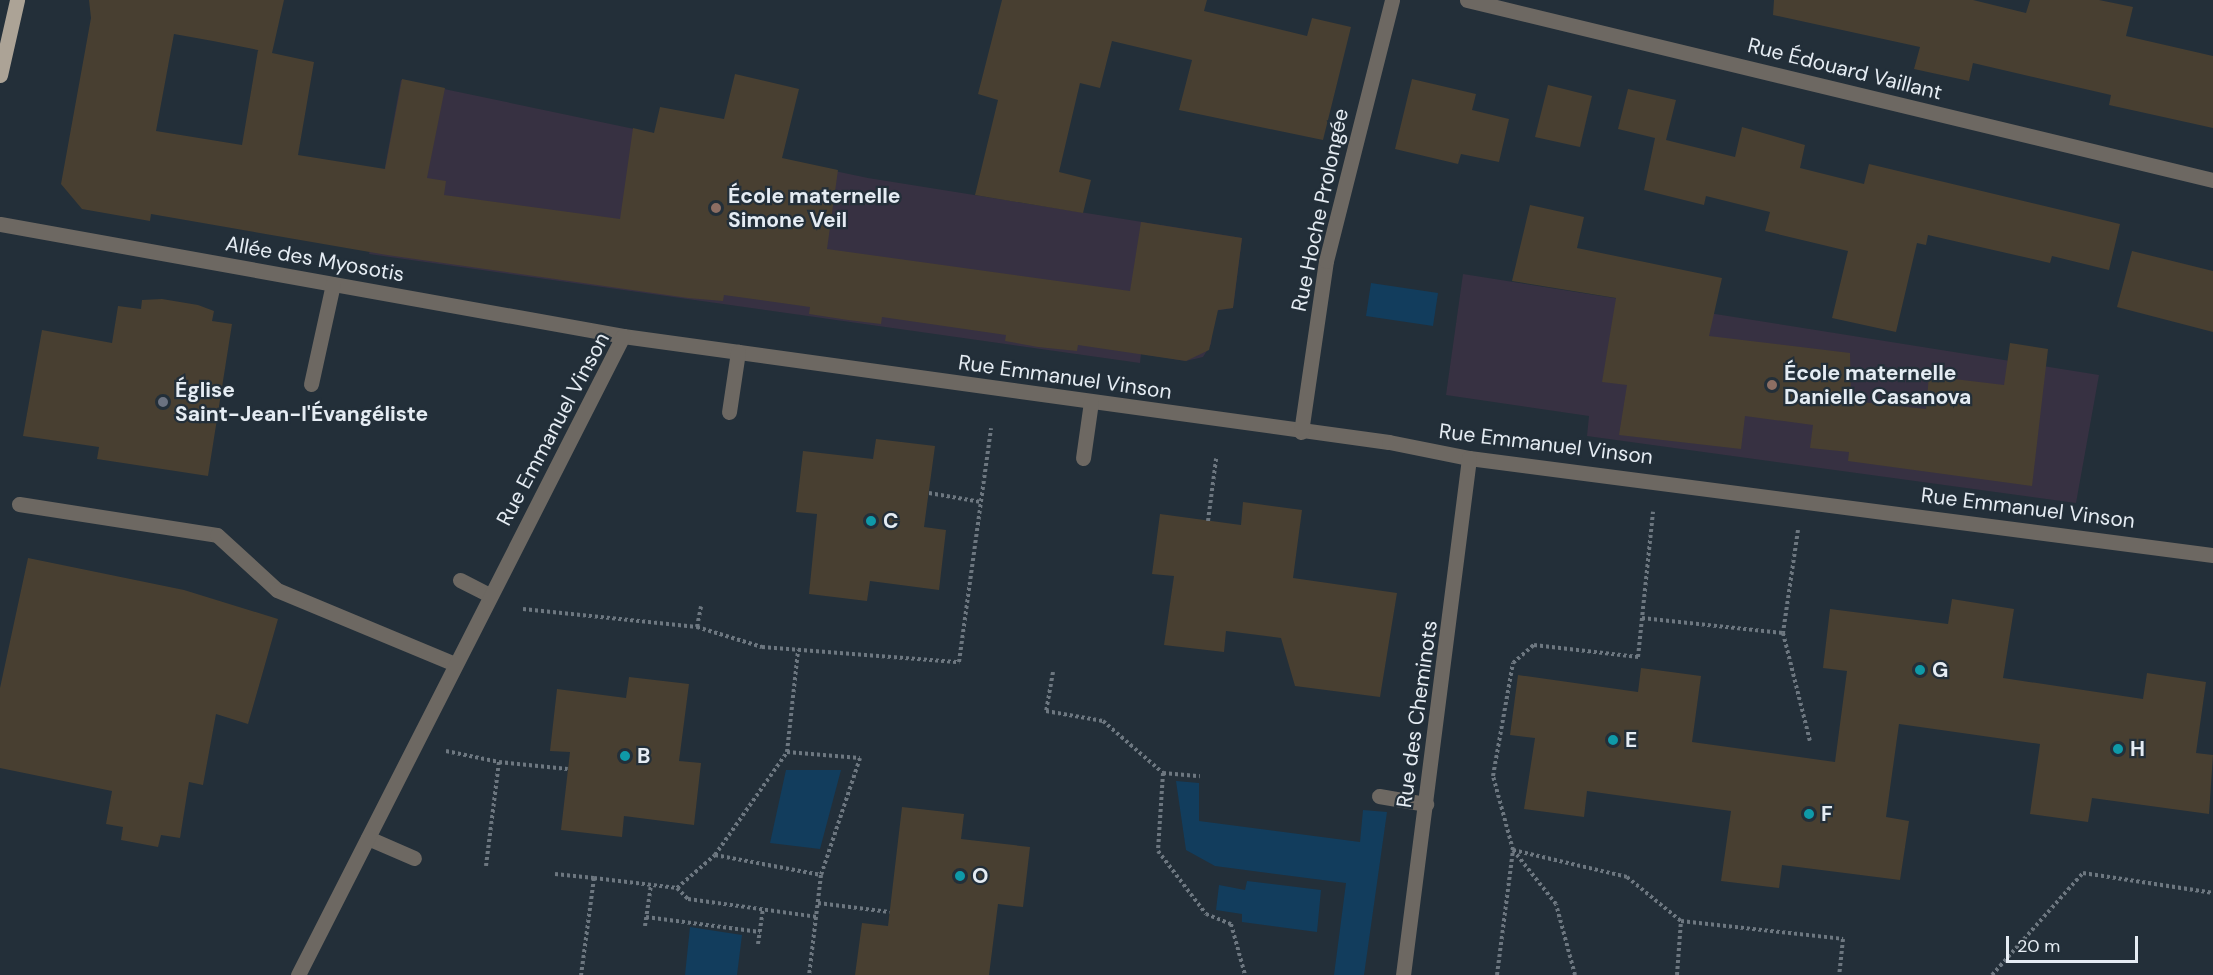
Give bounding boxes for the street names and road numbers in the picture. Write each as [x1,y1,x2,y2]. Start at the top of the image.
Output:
street label: Rue Édouard Vaillant [1745,33,1945,105]
street label: Rue Hoche Prolongée [1286,106,1354,314]
street label: Allée des Myosotis [224,231,406,287]
street label: Rue Emmanuel Vinson [491,328,615,530]
street label: Rue Emmanuel Vinson [957,350,1173,404]
street label: Rue Emmanuel Vinson [1438,418,1654,470]
street label: Rue Emmanuel Vinson [1920,482,2136,534]
street label: Rue des Cheminots [1391,619,1443,809]

